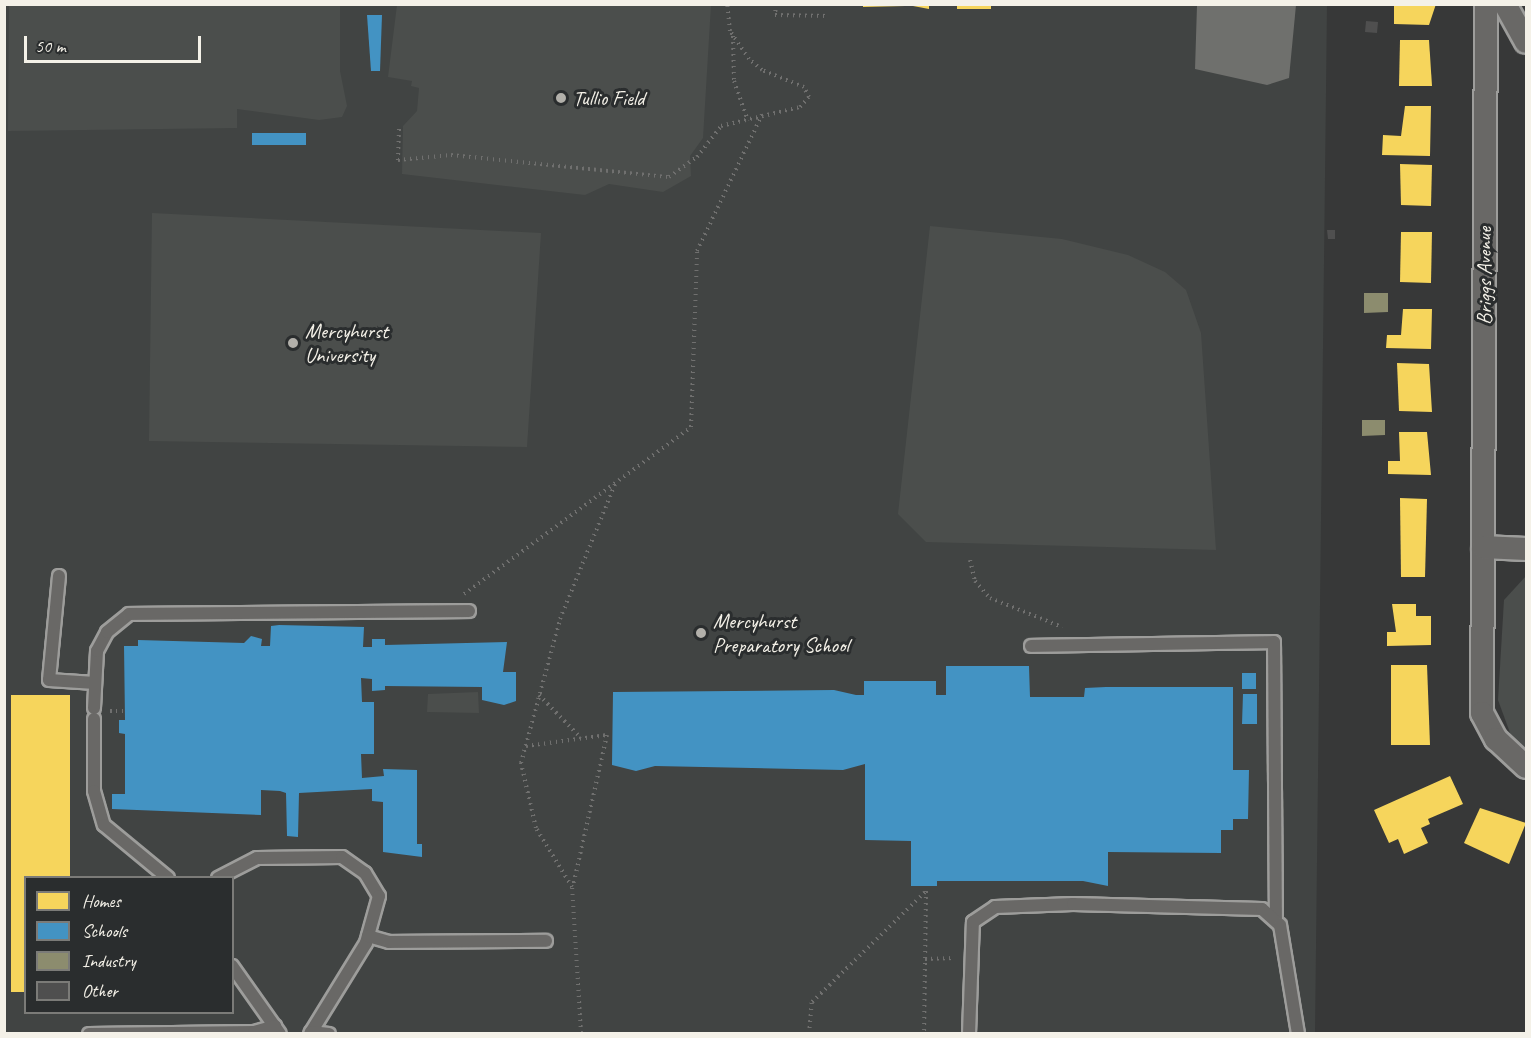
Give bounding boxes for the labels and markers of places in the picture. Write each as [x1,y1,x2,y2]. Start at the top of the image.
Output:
place label: Tullio Field [573,85,645,111]
marker: Tullio Field [554,91,568,105]
place label: Mercyhurst University [305,318,388,368]
marker: Mercyhurst University [286,336,300,350]
place label: Mercyhurst Preparatory School [713,608,849,658]
marker: Mercyhurst Preparatory School [694,626,708,640]

